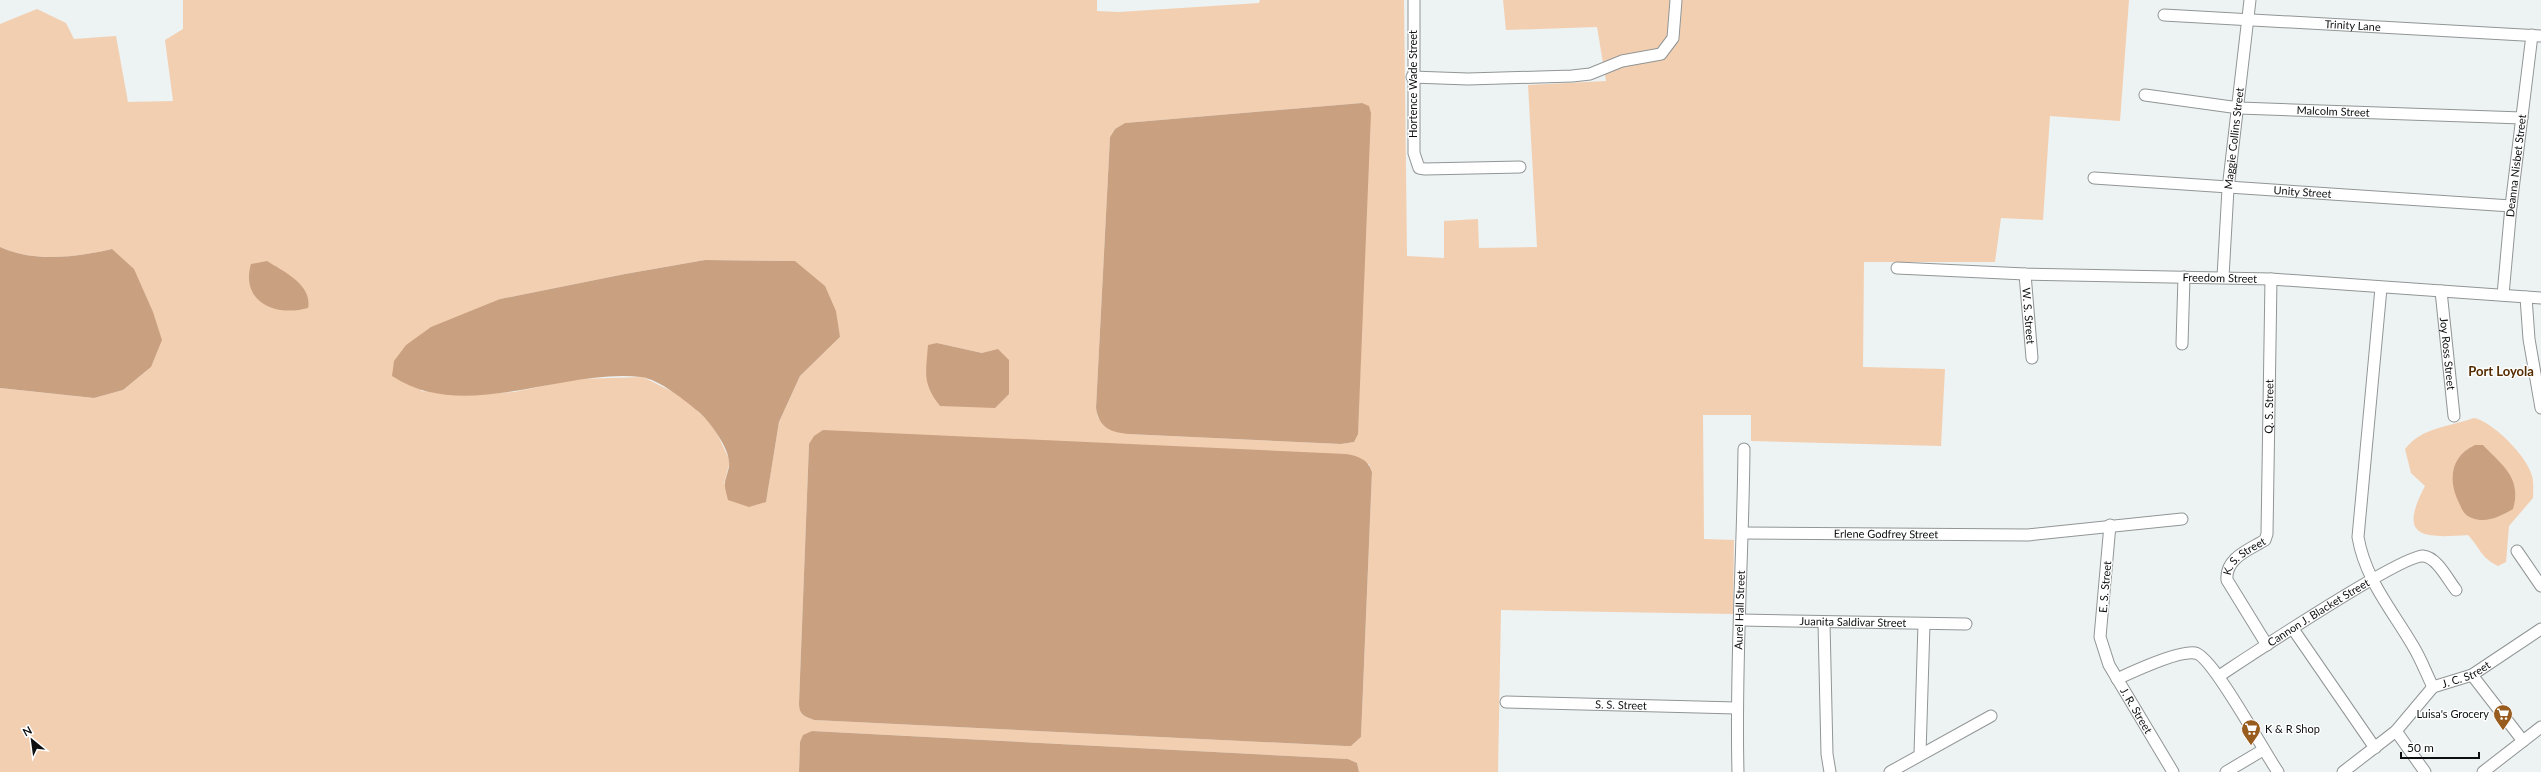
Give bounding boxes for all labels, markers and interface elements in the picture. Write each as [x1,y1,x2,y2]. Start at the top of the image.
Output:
street label: Trinity Lane [2324,17,2381,33]
street label: Hortence Wade Street [1406,30,1419,138]
street label: Maggie Collins Street [2221,87,2246,190]
street label: Malcolm Street [2296,103,2370,119]
street label: Deanna Nisbet Street [2503,113,2528,218]
street label: Unity Street [2273,183,2332,200]
street label: Freedom Street [2182,270,2257,285]
street label: W. S. Street [2020,287,2038,345]
street label: Joy Ross Street [2438,317,2458,391]
district label: Port Loyola [2468,363,2534,379]
street label: Q. S. Street [2262,379,2275,434]
street label: Erlene Godfrey Street [1834,527,1938,540]
street label: K. S. Street [2220,534,2268,576]
street label: E. S. Street [2096,560,2113,613]
street label: Aurel Hall Street [1731,570,1747,650]
street label: Cannon J. Blacket Street [2265,575,2371,649]
street label: Juanita Saldivar Street [1800,614,1906,629]
street label: J. C. Street [2440,658,2493,690]
street label: J. R. Street [2118,685,2155,736]
street label: S. S. Street [1595,697,1647,712]
supermarket icon: Luisa's Grocery [2492,703,2514,731]
place label: Luisa's Grocery [2416,707,2489,720]
supermarket icon: K & R Shop [2240,718,2262,746]
north arrow [12,720,52,760]
place label: K & R Shop [2265,722,2320,735]
text: N [20,723,34,739]
scale bar [2401,734,2479,760]
text: 50 m [2407,740,2434,755]

